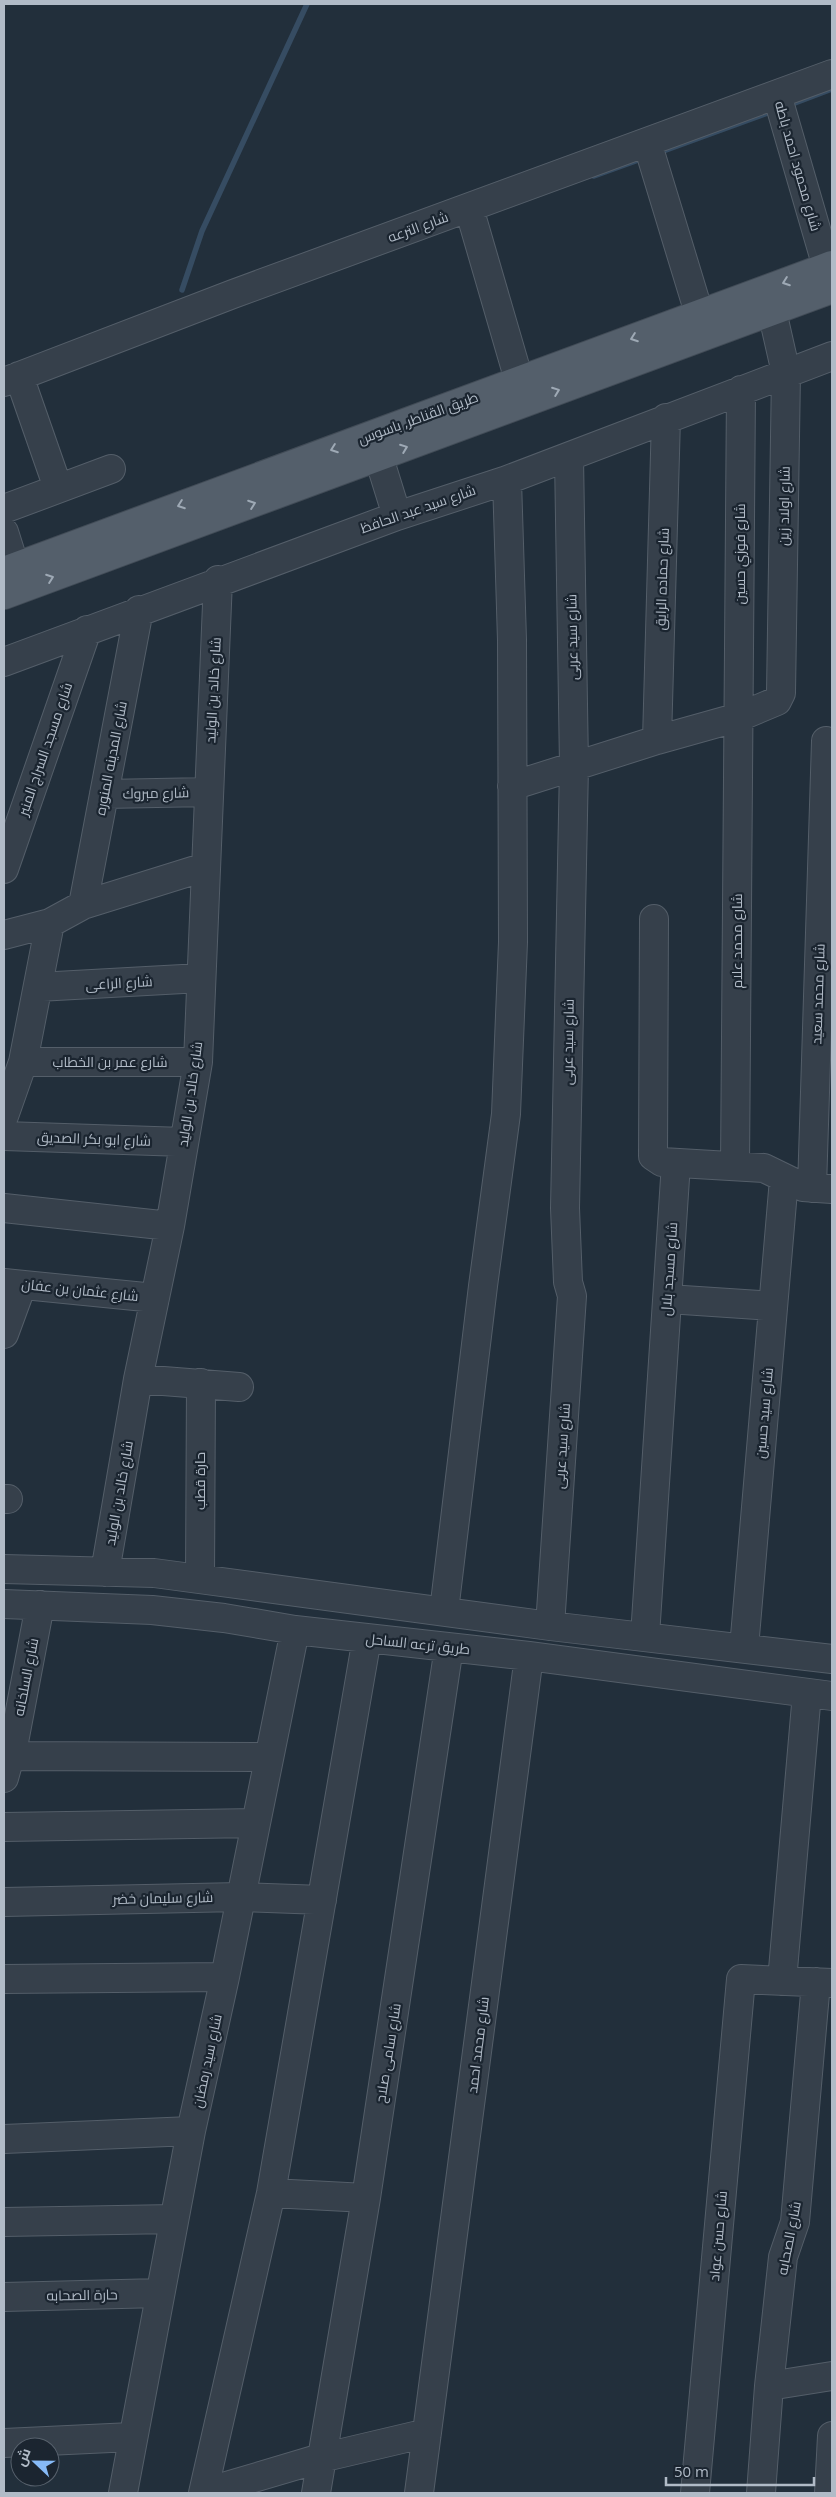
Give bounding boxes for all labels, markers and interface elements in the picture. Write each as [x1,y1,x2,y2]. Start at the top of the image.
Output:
street label: شارع محمود احمد باطه [771,99,826,233]
street label: شارع الترعه [385,207,451,246]
one-way arrow [783,276,791,286]
one-way arrow [630,331,639,342]
street label: طريق القناطر, باسوس [355,387,481,448]
one-way arrow [551,387,560,397]
one-way arrow [330,443,338,453]
one-way arrow [399,444,408,454]
street label: شارع اولاد زين [773,466,794,546]
street label: شارع سيد عبد الحافظ [358,480,478,537]
one-way arrow [177,499,186,509]
one-way arrow [247,500,255,510]
street label: شارع فوزي حسين [730,504,752,604]
street label: شارع حماده الرايق [650,527,673,631]
one-way arrow [45,574,53,584]
street label: شارع سيد عربى [561,594,582,680]
street label: شارع خالد بن الوليد [200,637,225,743]
street label: شارع مسجد السراج المنير [12,680,76,819]
street label: شارع المدينه المنوره [90,699,131,817]
street label: شارع مبروك [122,782,189,803]
street label: شارع محمد علام [727,893,747,989]
street label: شارع محمد سعيد [806,943,829,1045]
street label: شارع الراعى [85,971,153,994]
street label: شارع سيد عربى [557,999,578,1085]
street label: شارع خالد بن الوليد [173,1040,206,1148]
street label: شارع عمر بن الخطاب [52,1052,168,1071]
street label: شارع ابو بكر الصديق [37,1127,151,1150]
street label: شارع مسجد بلال [656,1222,681,1316]
street label: شارع عثمان بن عفان [21,1274,140,1305]
street label: شارع سيد حسين [750,1367,777,1459]
street label: شارع سيد عربى [549,1402,574,1490]
street label: شارع خالد بن الوليد [100,1439,137,1547]
street label: حارة قطب [190,1452,209,1510]
street label: طريق ترعه الساحل [365,1629,471,1658]
street label: شارع السلخانه [9,1636,42,1718]
street label: شارع سليمان خضر [111,1887,214,1908]
street label: شارع محمد احمد [462,1996,493,2094]
street label: شارع سامى صلاح [370,2002,405,2104]
street label: شارع سيد رمضان [187,2012,226,2110]
street label: شارع حسن عواد [704,2190,731,2282]
street label: شارع الصحابه [772,2199,805,2276]
street label: حارة الصحابه [46,2284,118,2305]
north arrow [10,2437,60,2487]
text: ش [10,2445,35,2469]
scale bar [666,2454,814,2486]
text: 50 m [674,2461,709,2481]

